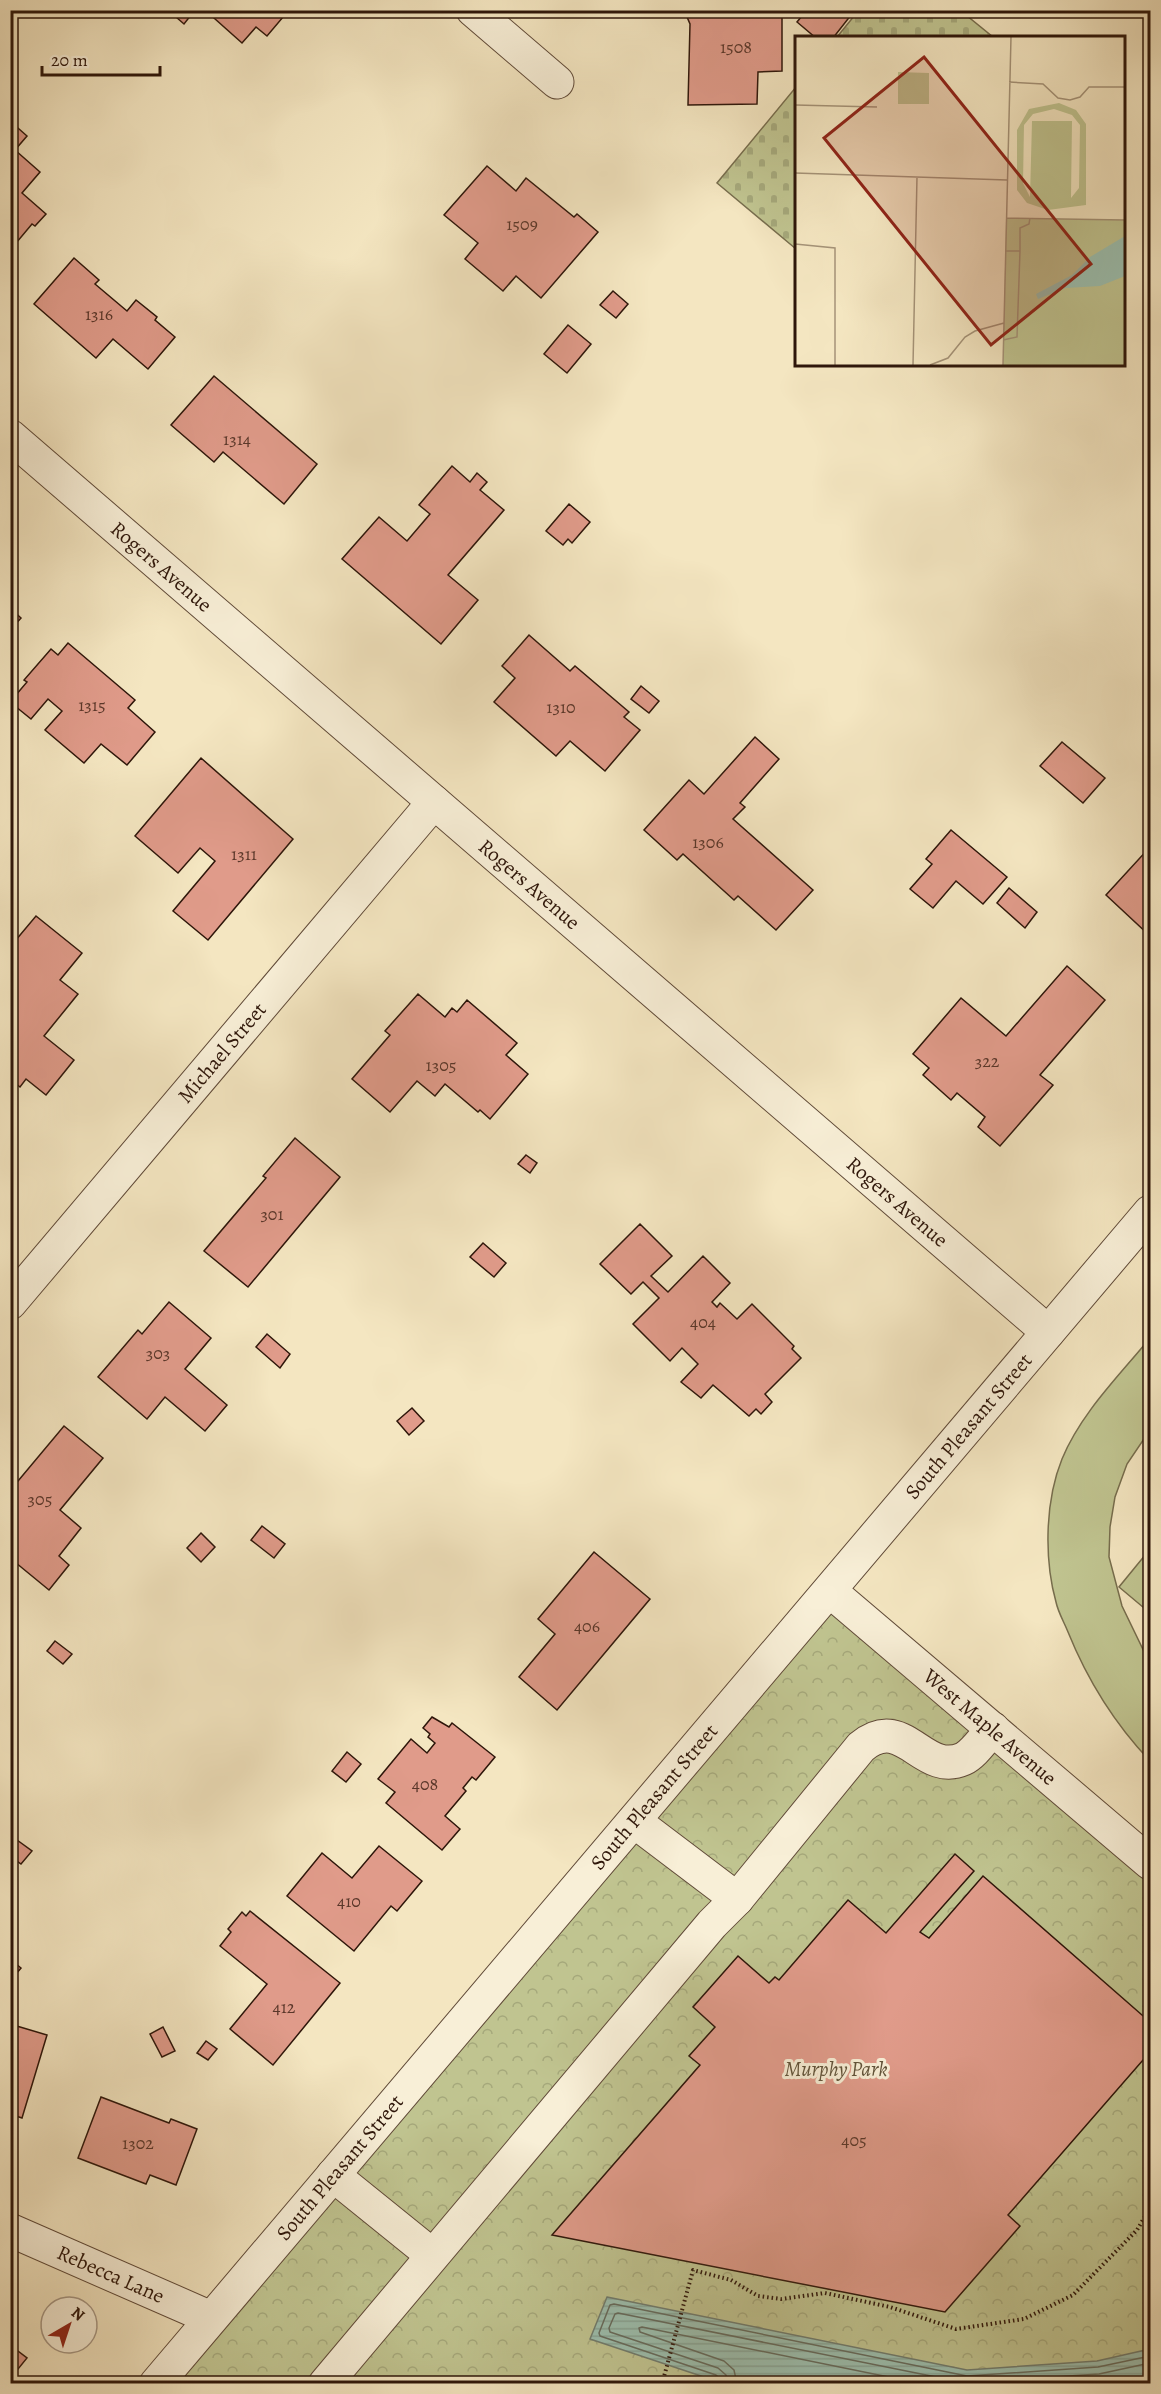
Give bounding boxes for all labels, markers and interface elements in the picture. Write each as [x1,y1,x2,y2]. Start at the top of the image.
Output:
house number: 1508 [720,35,752,59]
inset map [795,36,1125,366]
scale bar [42,39,160,77]
text: 20 m [51,48,88,72]
house number: 1509 [506,212,538,236]
house number: 1316 [85,302,113,326]
house number: 1314 [223,427,251,451]
street label: Rogers Avenue [105,515,218,618]
house number: 1315 [78,693,106,717]
house number: 1310 [546,695,576,719]
house number: 1306 [692,830,724,854]
street label: Rogers Avenue [472,833,586,936]
house number: 1311 [231,842,257,866]
street label: Michael Street [171,996,273,1109]
house number: 322 [975,1049,1000,1073]
house number: 1305 [426,1053,456,1077]
street label: Rogers Avenue [840,1150,954,1254]
house number: 301 [260,1202,284,1226]
house number: 404 [690,1310,716,1334]
house number: 303 [146,1341,170,1365]
street label: South Pleasant Street [898,1347,1038,1505]
house number: 305 [28,1487,52,1511]
house number: 406 [574,1614,600,1638]
street label: West Maple Avenue [917,1662,1063,1792]
street label: South Pleasant Street [584,1718,724,1876]
house number: 408 [412,1772,438,1796]
house number: 410 [337,1889,361,1913]
house number: 412 [273,1995,296,2019]
park label: Murphy Park [784,2055,888,2083]
street label: South Pleasant Street [270,2088,410,2246]
house number: 405 [841,2128,867,2152]
house number: 1302 [122,2131,154,2155]
street label: Rebecca Lane [53,2238,169,2310]
north arrow [39,2295,99,2355]
text: N [66,2302,90,2327]

